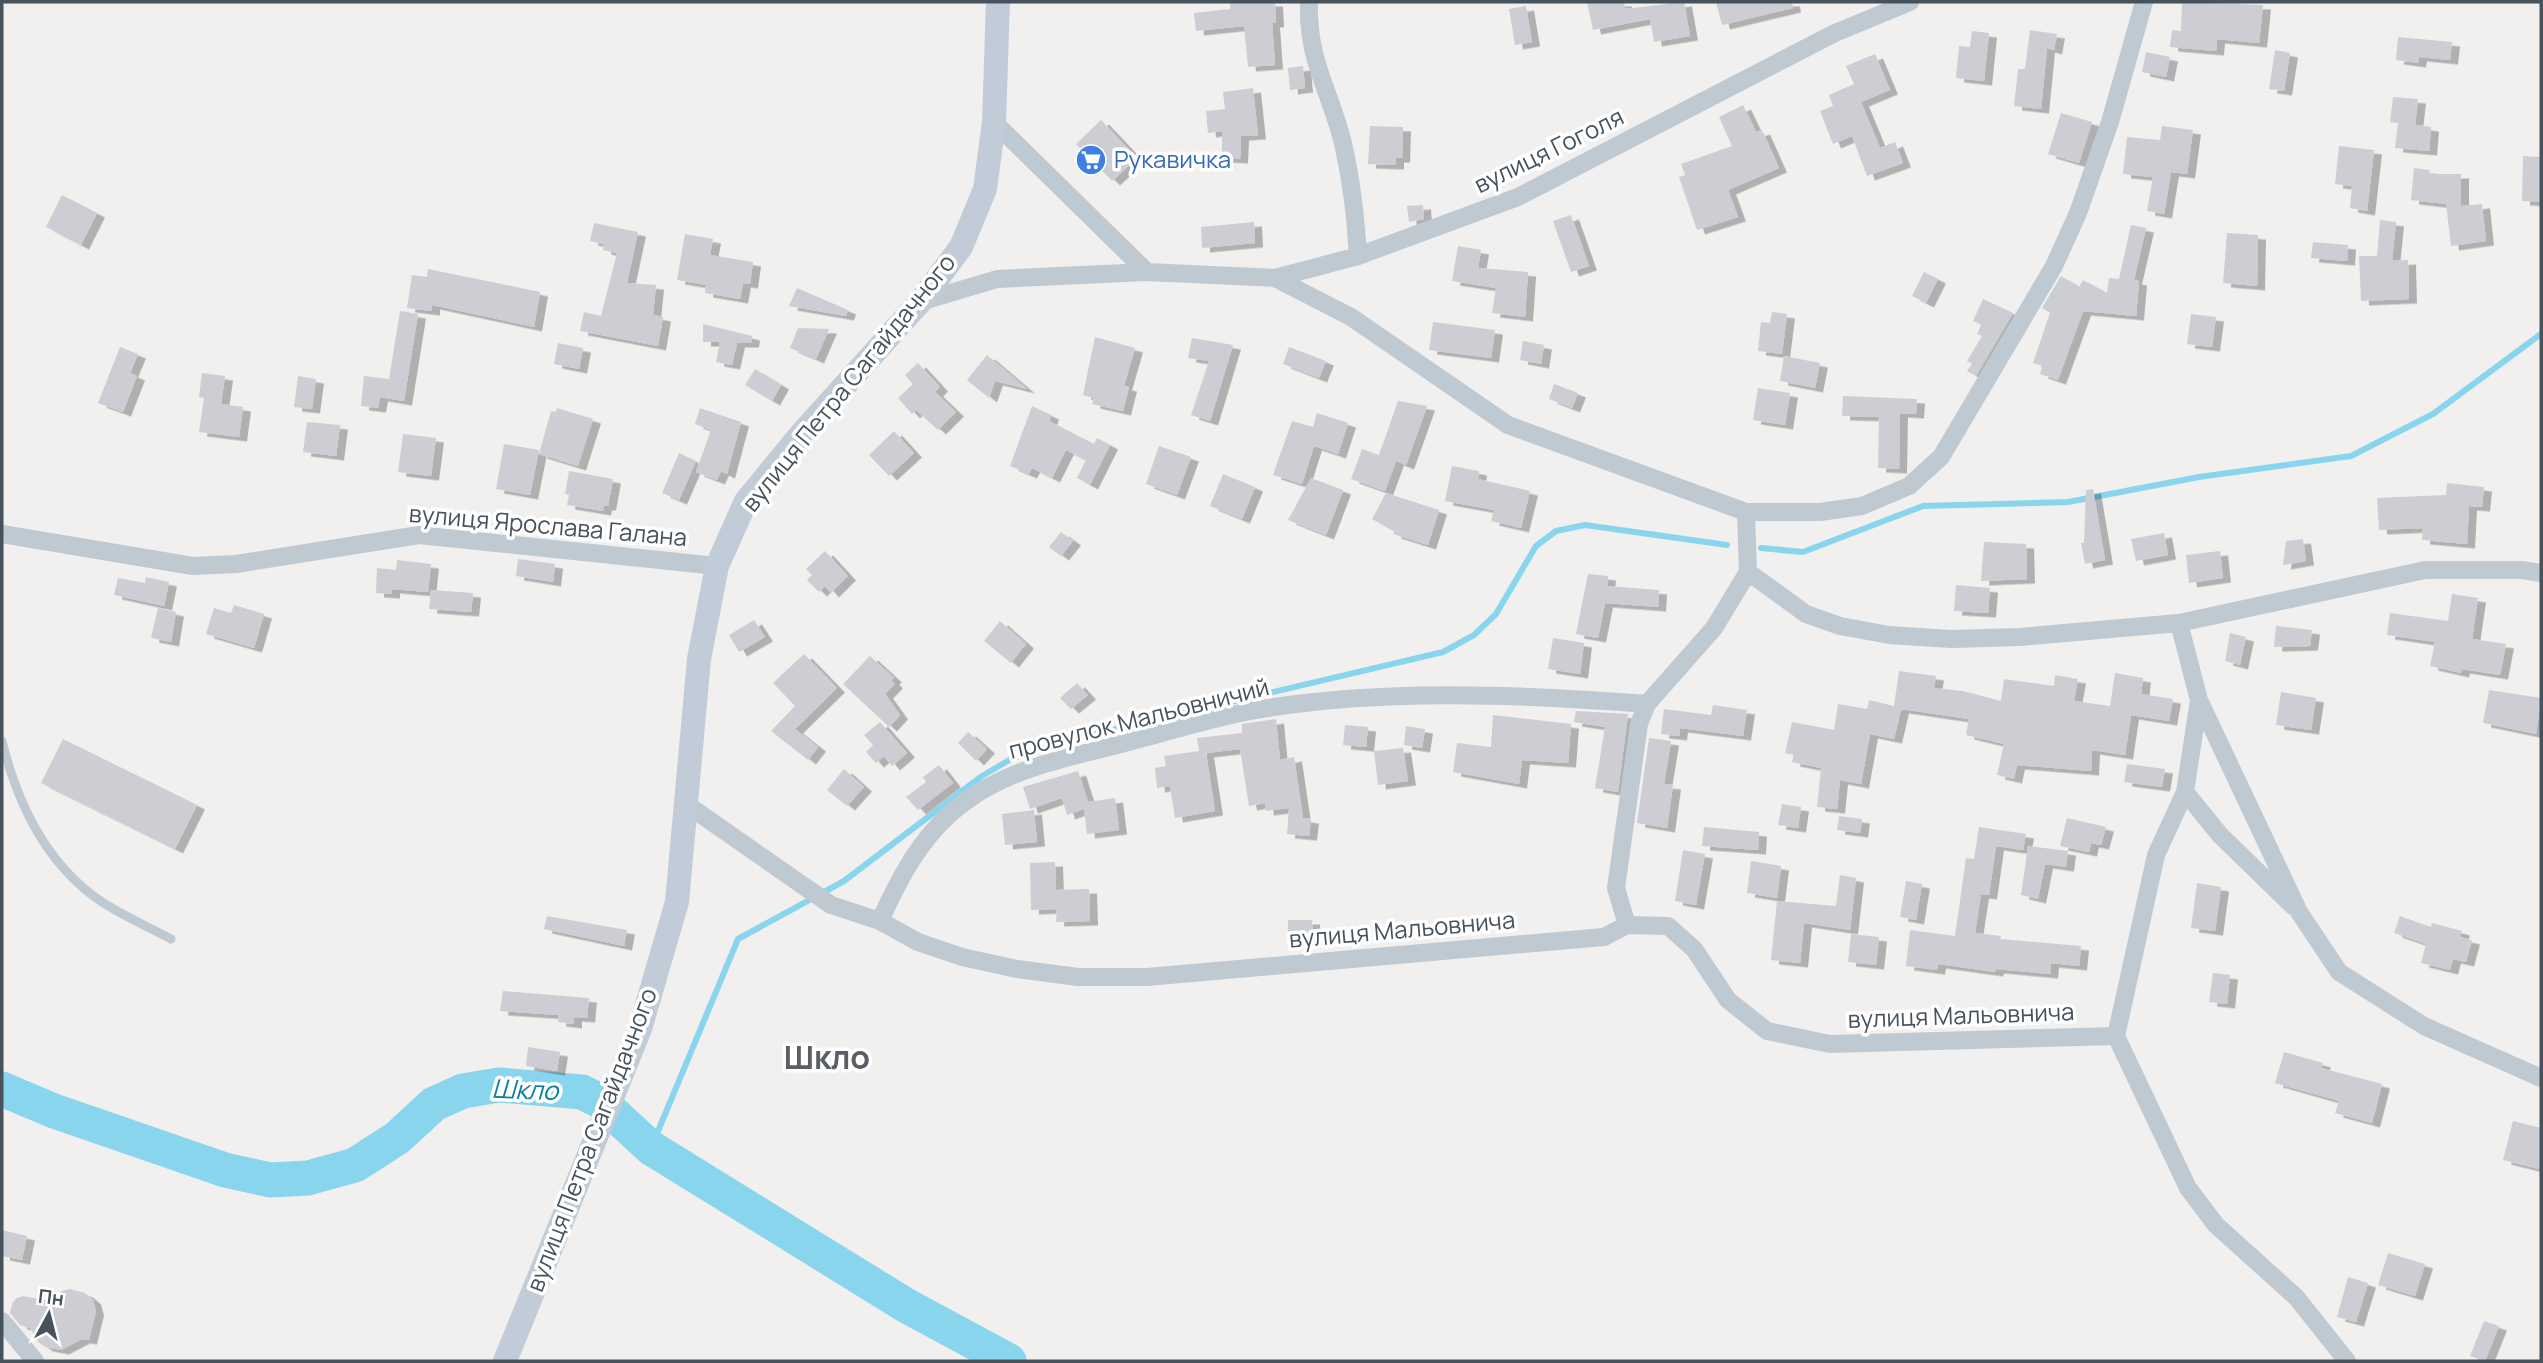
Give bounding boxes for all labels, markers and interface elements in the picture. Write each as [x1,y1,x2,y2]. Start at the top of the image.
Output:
street label: вулиця Гоголя [1468,99,1629,200]
place label: Рукавичка [1114,142,1231,175]
supermarket icon: Рукавичка [1074,143,1108,177]
street label: вулиця Петра Сагайдачного [733,246,962,518]
street label: вулиця Ярослава Галана [408,496,689,553]
street label: провулок Мальовничий [1005,669,1272,766]
street label: вулиця Мальовнича [1287,902,1516,955]
street label: вулиця Петра Сагайдачного [517,983,664,1296]
street label: вулиця Мальовнича [1847,994,2075,1035]
district label: Шкло [784,1035,870,1079]
water label: Шкло [491,1070,561,1108]
north arrow [14,1279,84,1349]
text: Пн [37,1283,65,1312]

